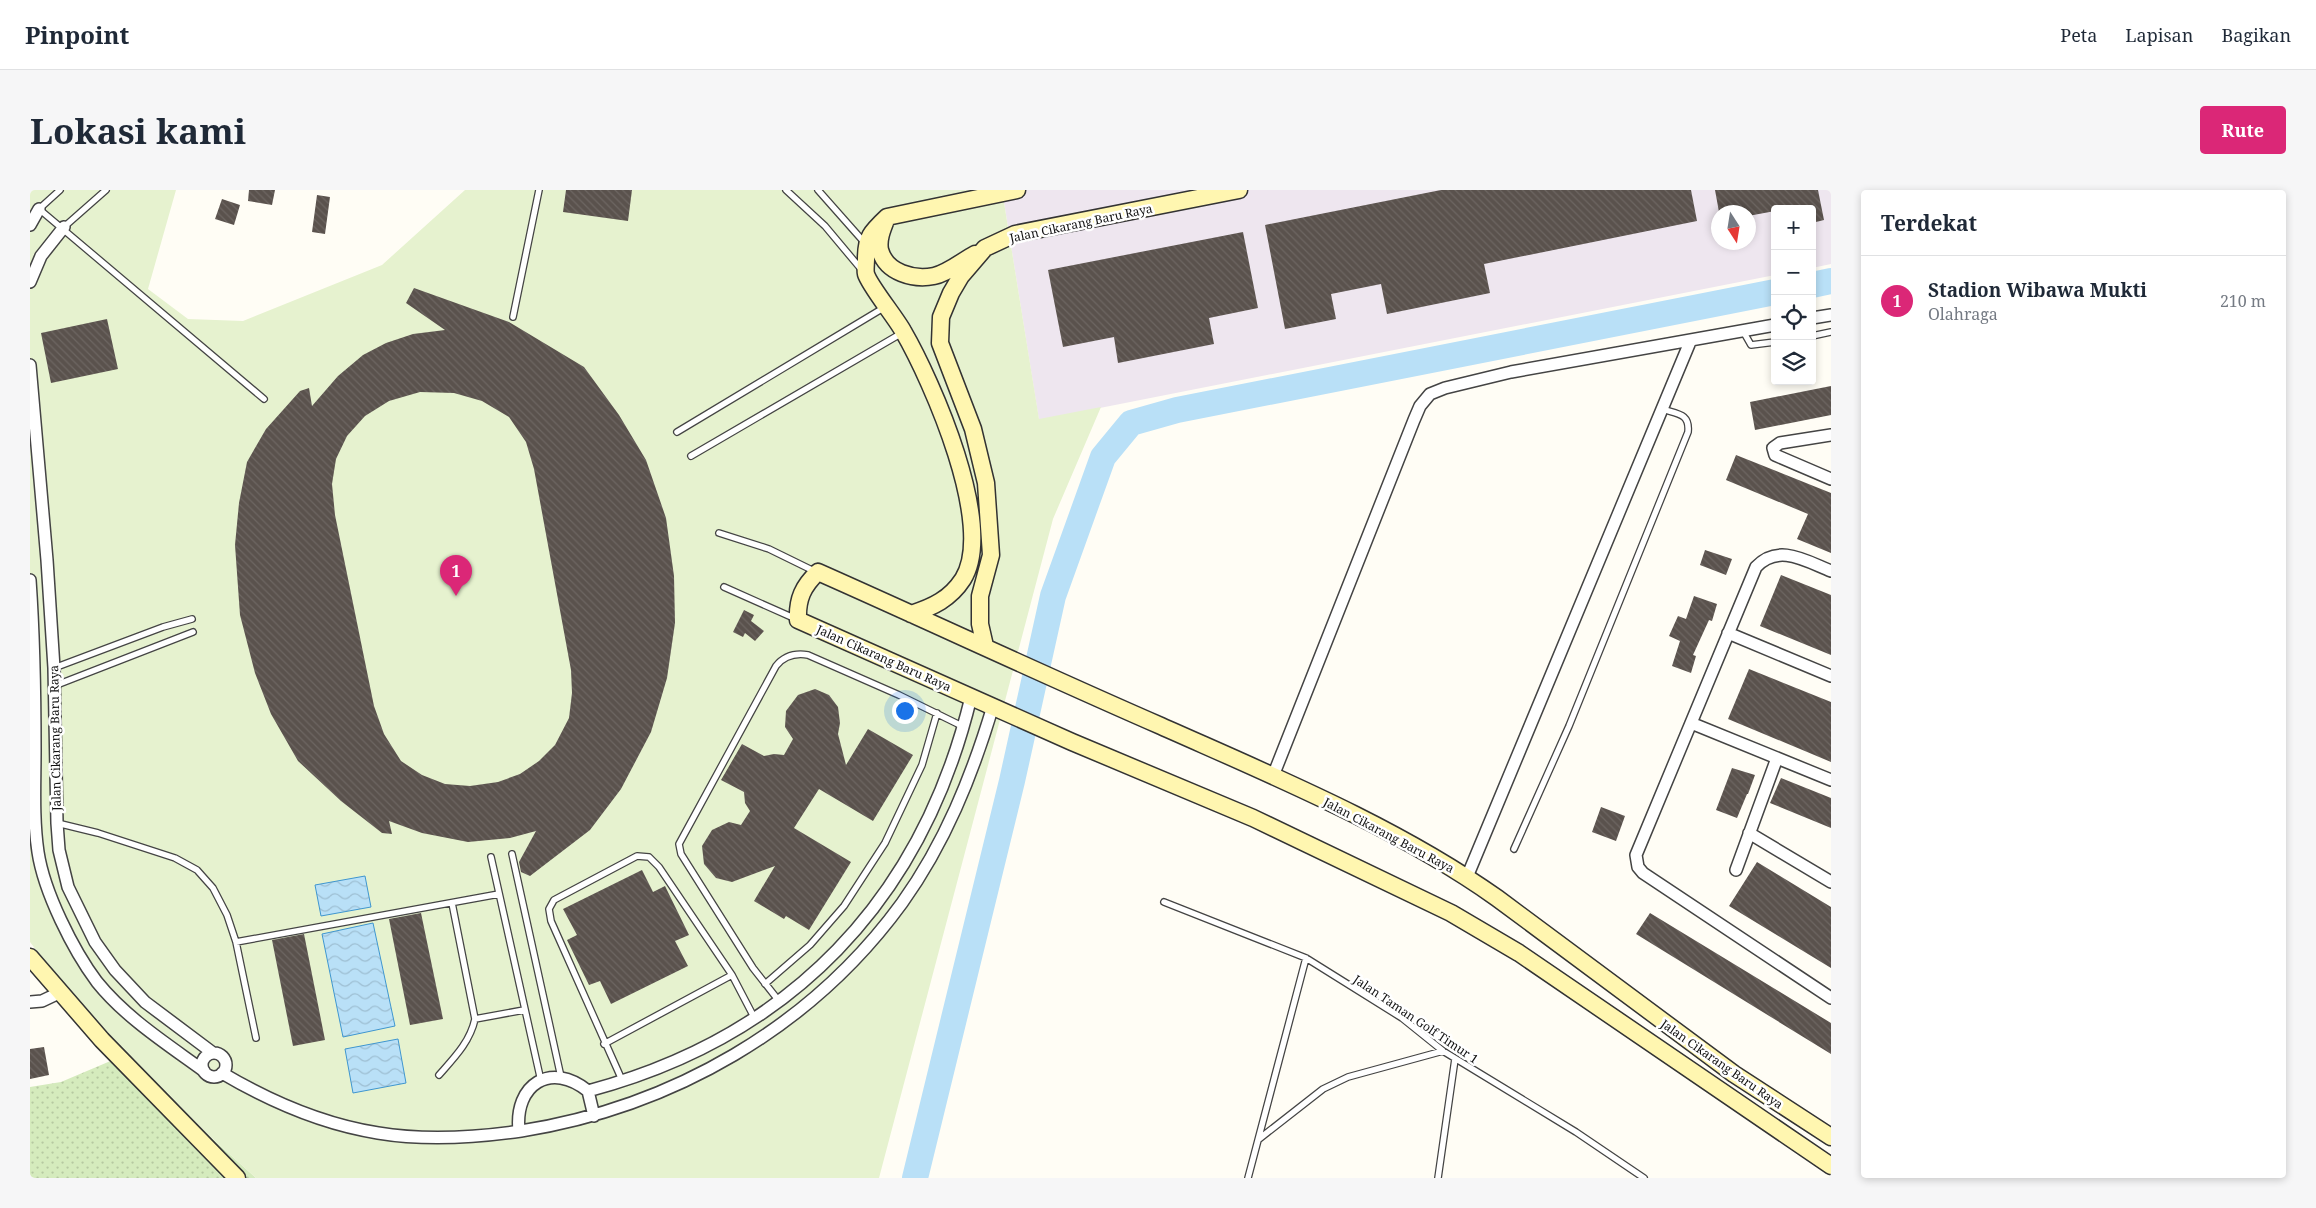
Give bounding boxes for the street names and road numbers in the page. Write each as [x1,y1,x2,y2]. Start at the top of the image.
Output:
street label: Jalan Cikarang Baru Raya [1007,199,1154,247]
street label: Jalan Cikarang Baru Raya [813,620,954,696]
street label: Jalan Cikarang Baru Raya [45,665,65,812]
street label: Jalan Cikarang Baru Raya [1320,793,1458,877]
street label: Jalan Taman Golf Timur 1 [1349,970,1482,1067]
street label: Jalan Cikarang Baru Raya [1657,1015,1787,1113]

